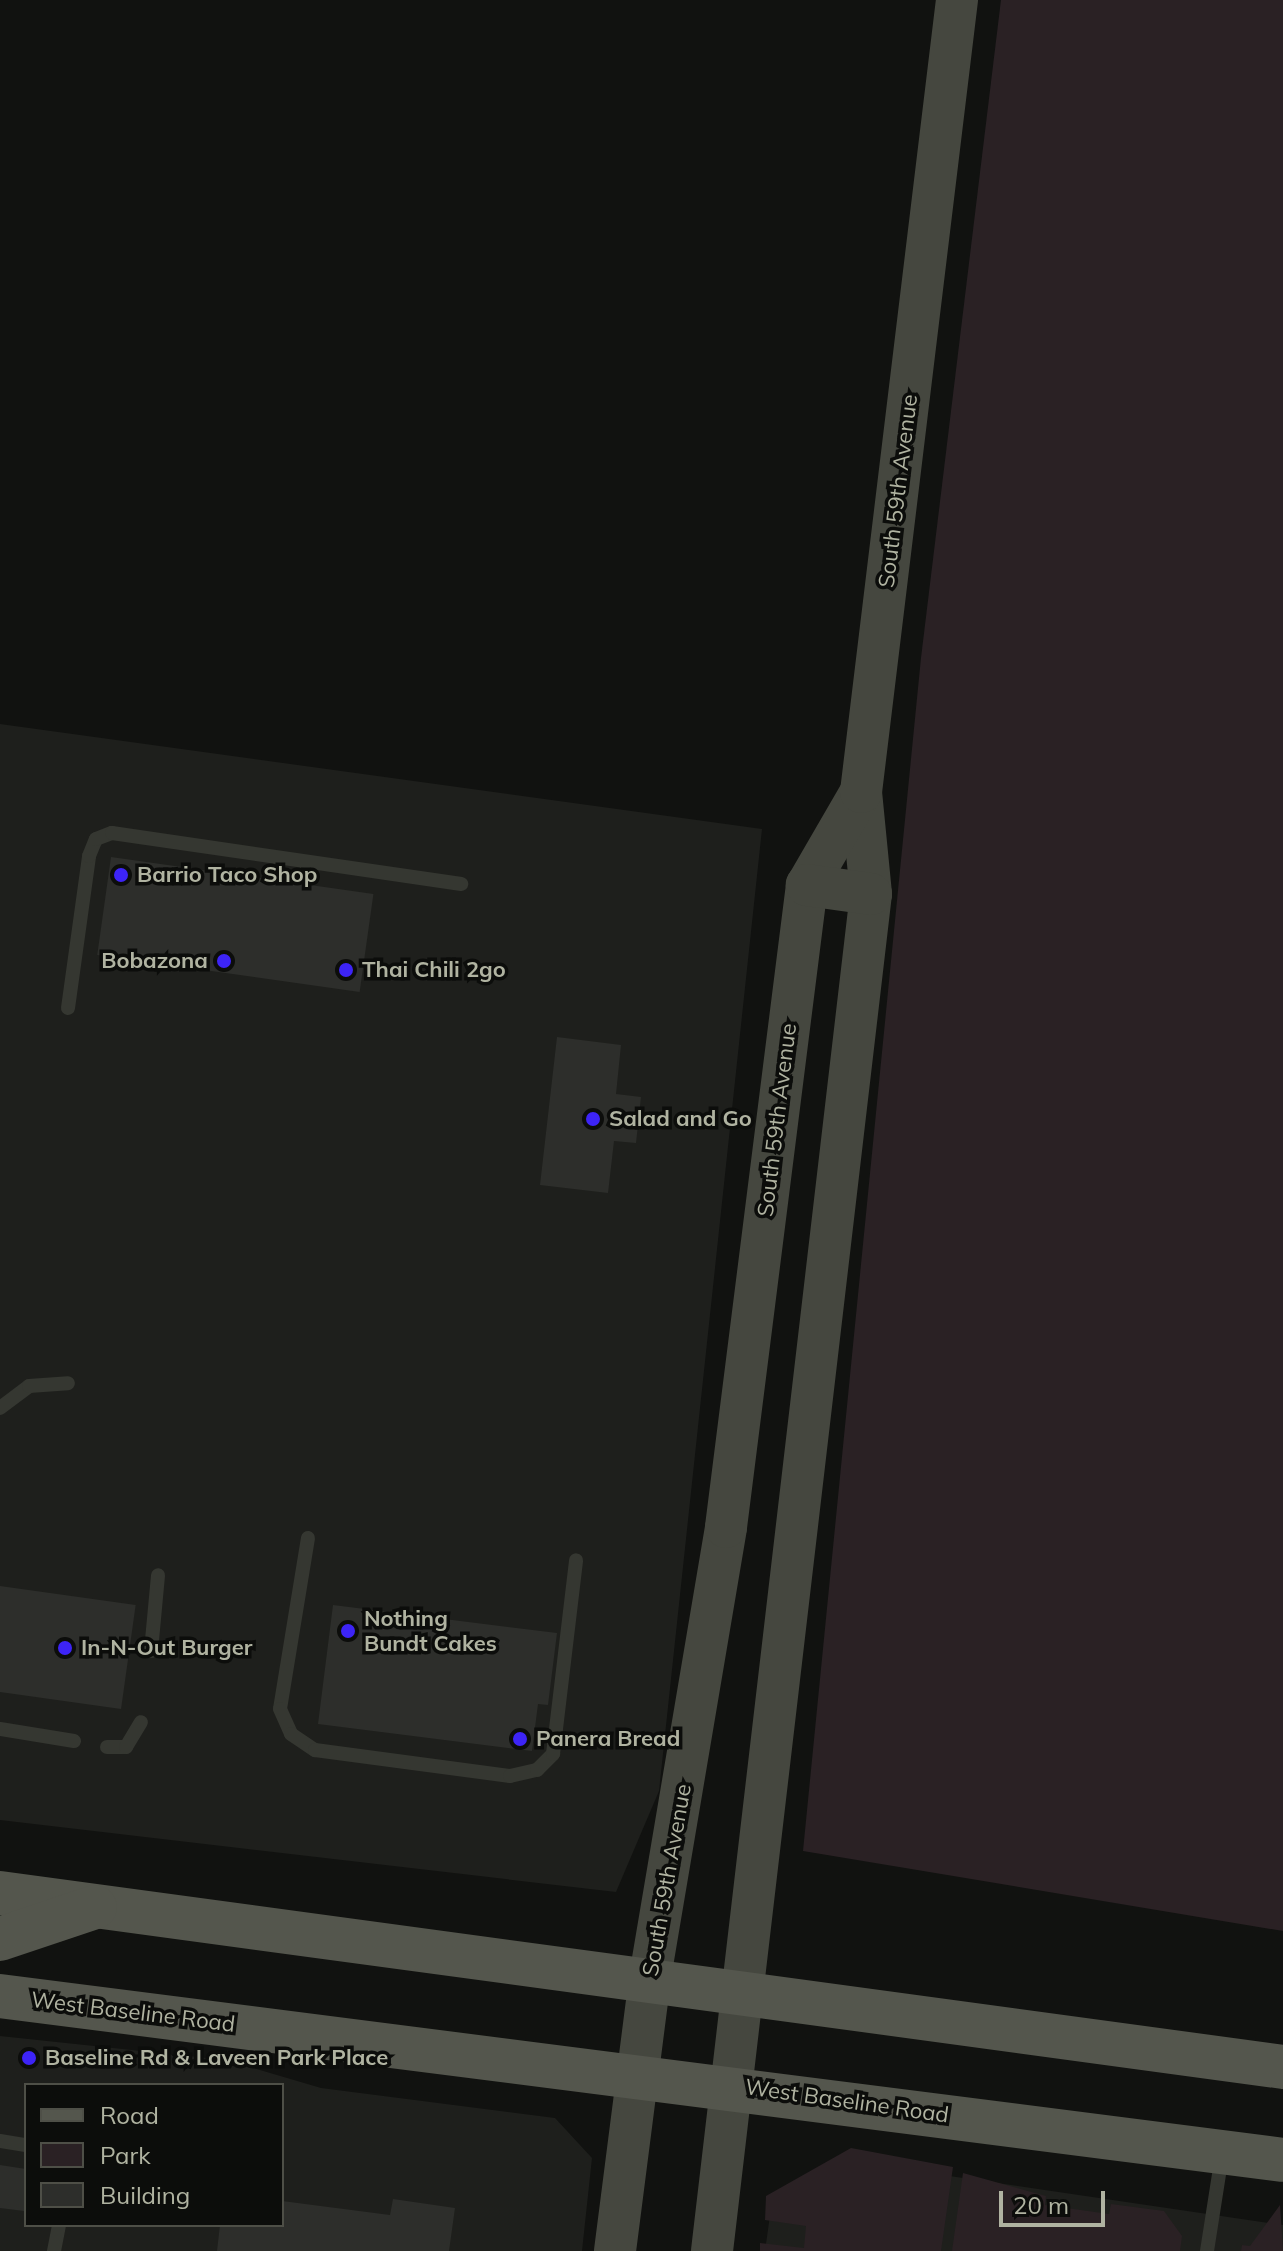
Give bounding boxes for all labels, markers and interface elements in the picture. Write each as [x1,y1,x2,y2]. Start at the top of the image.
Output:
street label: South 59th Avenue [873,393,923,589]
place label: Barrio Taco Shop [137,862,317,888]
marker: Barrio Taco Shop [112,866,130,884]
place label: Bobazona [101,948,208,974]
marker: Bobazona [215,952,233,970]
place label: Thai Chili 2go [362,957,506,983]
marker: Thai Chili 2go [337,961,355,979]
street label: South 59th Avenue [752,1022,802,1218]
place label: Salad and Go [609,1106,752,1132]
marker: Salad and Go [584,1110,602,1128]
place label: Nothing Bundt Cakes [364,1605,497,1656]
marker: Nothing Bundt Cakes [339,1622,357,1640]
place label: In-N-Out Burger [81,1635,252,1661]
marker: In-N-Out Burger [56,1639,74,1657]
place label: Panera Bread [536,1726,680,1752]
marker: Panera Bread [511,1730,529,1748]
street label: South 59th Avenue [637,1782,697,1978]
street label: West Baseline Road [29,1986,237,2038]
place label: Baseline Rd & Laveen Park Place [45,2045,388,2071]
marker: Baseline Rd & Laveen Park Place [20,2049,38,2067]
street label: West Baseline Road [743,2074,951,2128]
legend [24,2083,284,2227]
text: Road [100,2100,159,2130]
text: Park [100,2140,151,2170]
scale bar [1003,2175,1109,2225]
text: Building [100,2180,190,2210]
text: 20 m [1013,2190,1069,2220]

